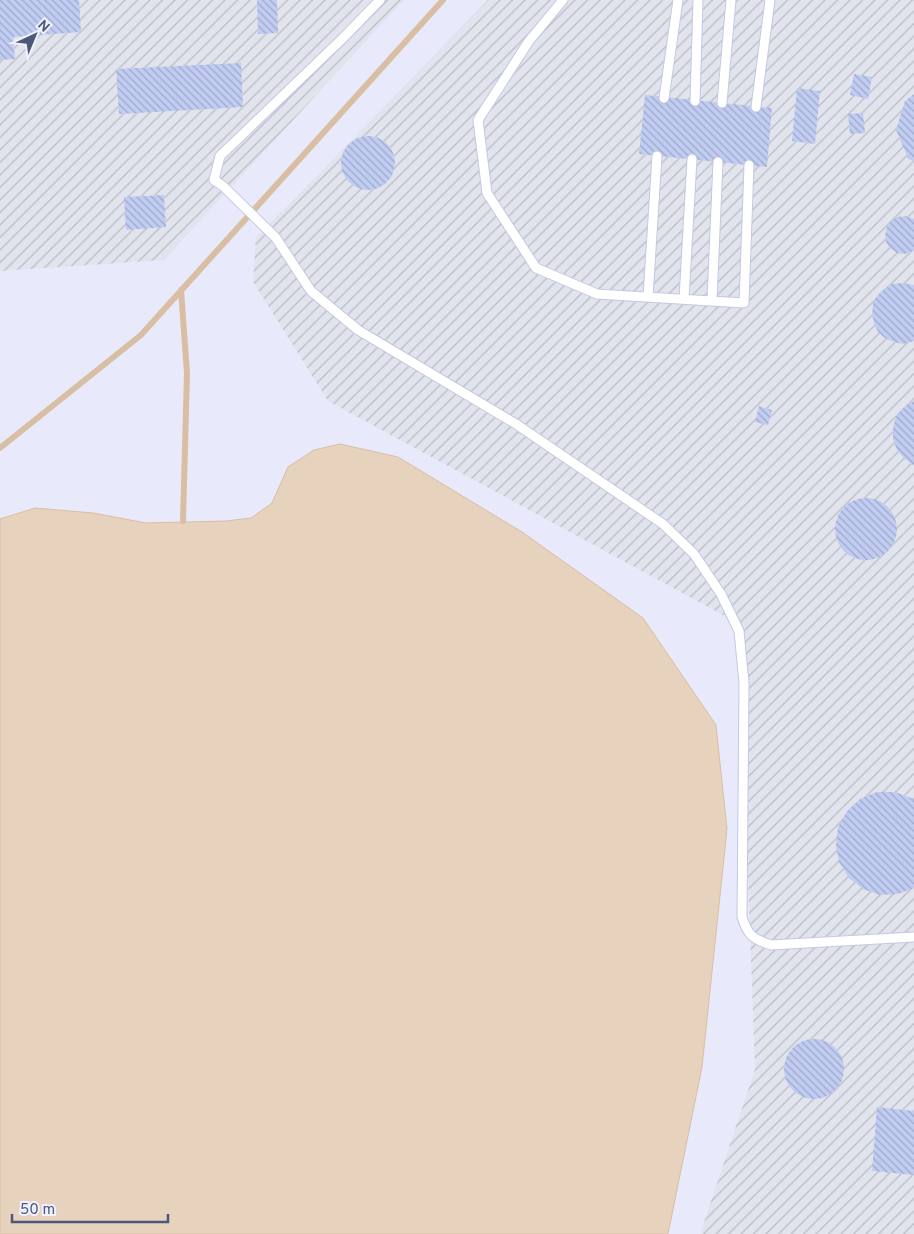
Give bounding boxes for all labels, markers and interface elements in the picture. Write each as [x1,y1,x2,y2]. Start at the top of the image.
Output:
north arrow [10,10,60,60]
text: N [33,17,53,36]
scale bar [12,1192,169,1224]
text: 50 m [20,1201,55,1220]

